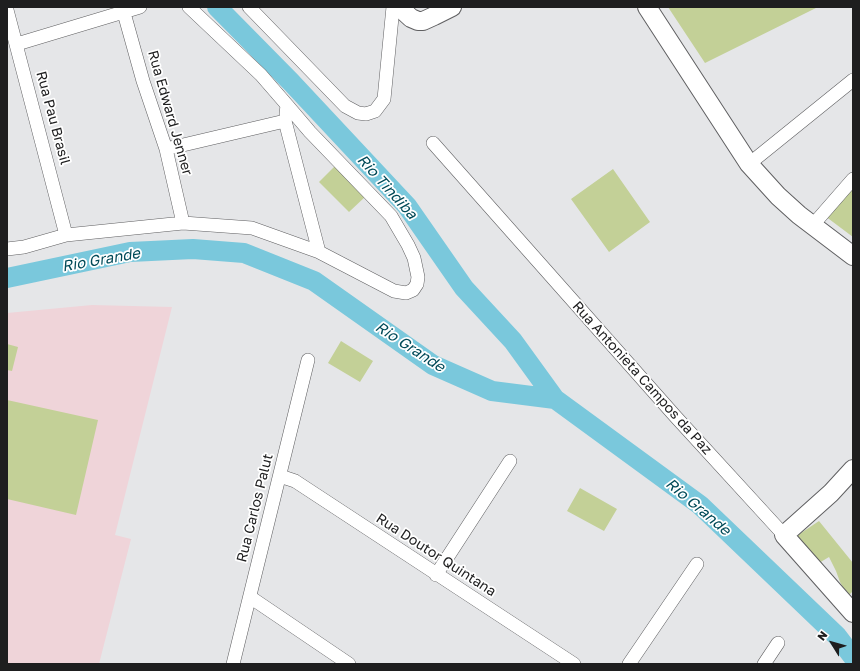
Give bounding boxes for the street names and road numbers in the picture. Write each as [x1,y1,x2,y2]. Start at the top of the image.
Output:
street label: Rua Edward Jenner [144,49,196,177]
street label: Rua Pau Brasil [32,69,74,167]
street label: Rua Antonieta Campos da Paz [569,298,715,458]
street label: Rua Carlos Palut [233,452,277,564]
street label: Rua Doutor Quintana [373,510,499,600]

